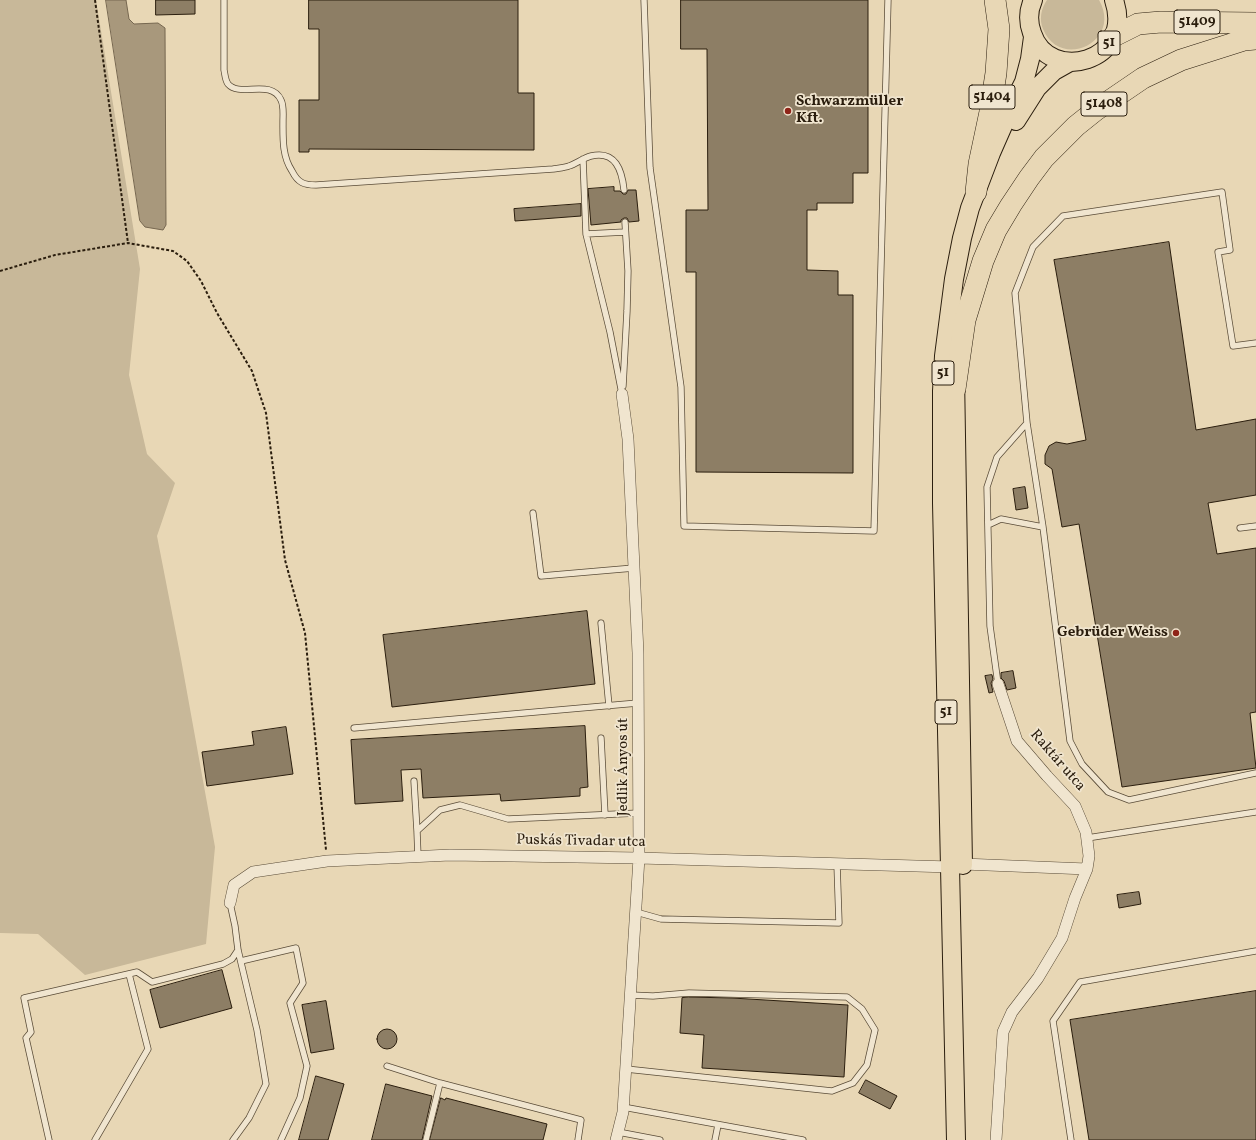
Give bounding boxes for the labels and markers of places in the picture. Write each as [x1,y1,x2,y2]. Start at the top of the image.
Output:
place label: Schwarzmüller Kft. [796,93,903,128]
marker: Schwarzmüller Kft. [783,106,793,116]
place label: Gebrüder Weiss [1057,624,1168,642]
marker: Gebrüder Weiss [1171,628,1181,638]

